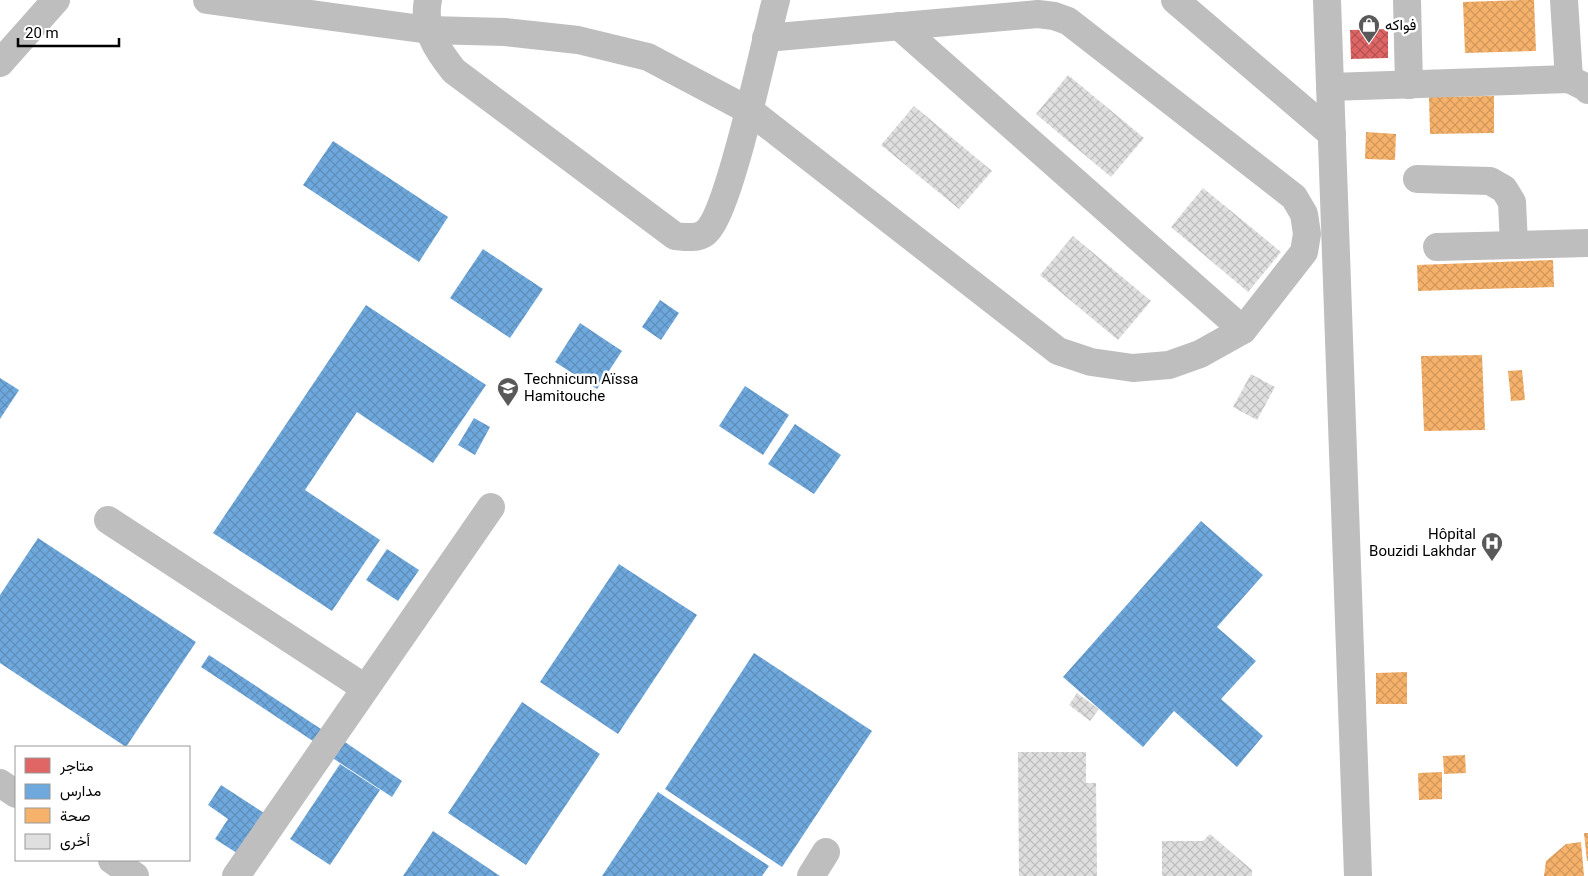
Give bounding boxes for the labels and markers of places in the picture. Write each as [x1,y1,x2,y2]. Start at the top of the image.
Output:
shop icon: فواكه [1357,13,1381,44]
place label: فواكه [1385,16,1417,34]
place label: Technicum Aïssa Hamitouche [524,370,638,405]
school or university icon: Technicum Aïssa Hamitouche [496,376,520,407]
place label: Hôpital Bouzidi Lakhdar [1369,525,1476,560]
hospital icon: Hôpital Bouzidi Lakhdar [1480,531,1504,562]

